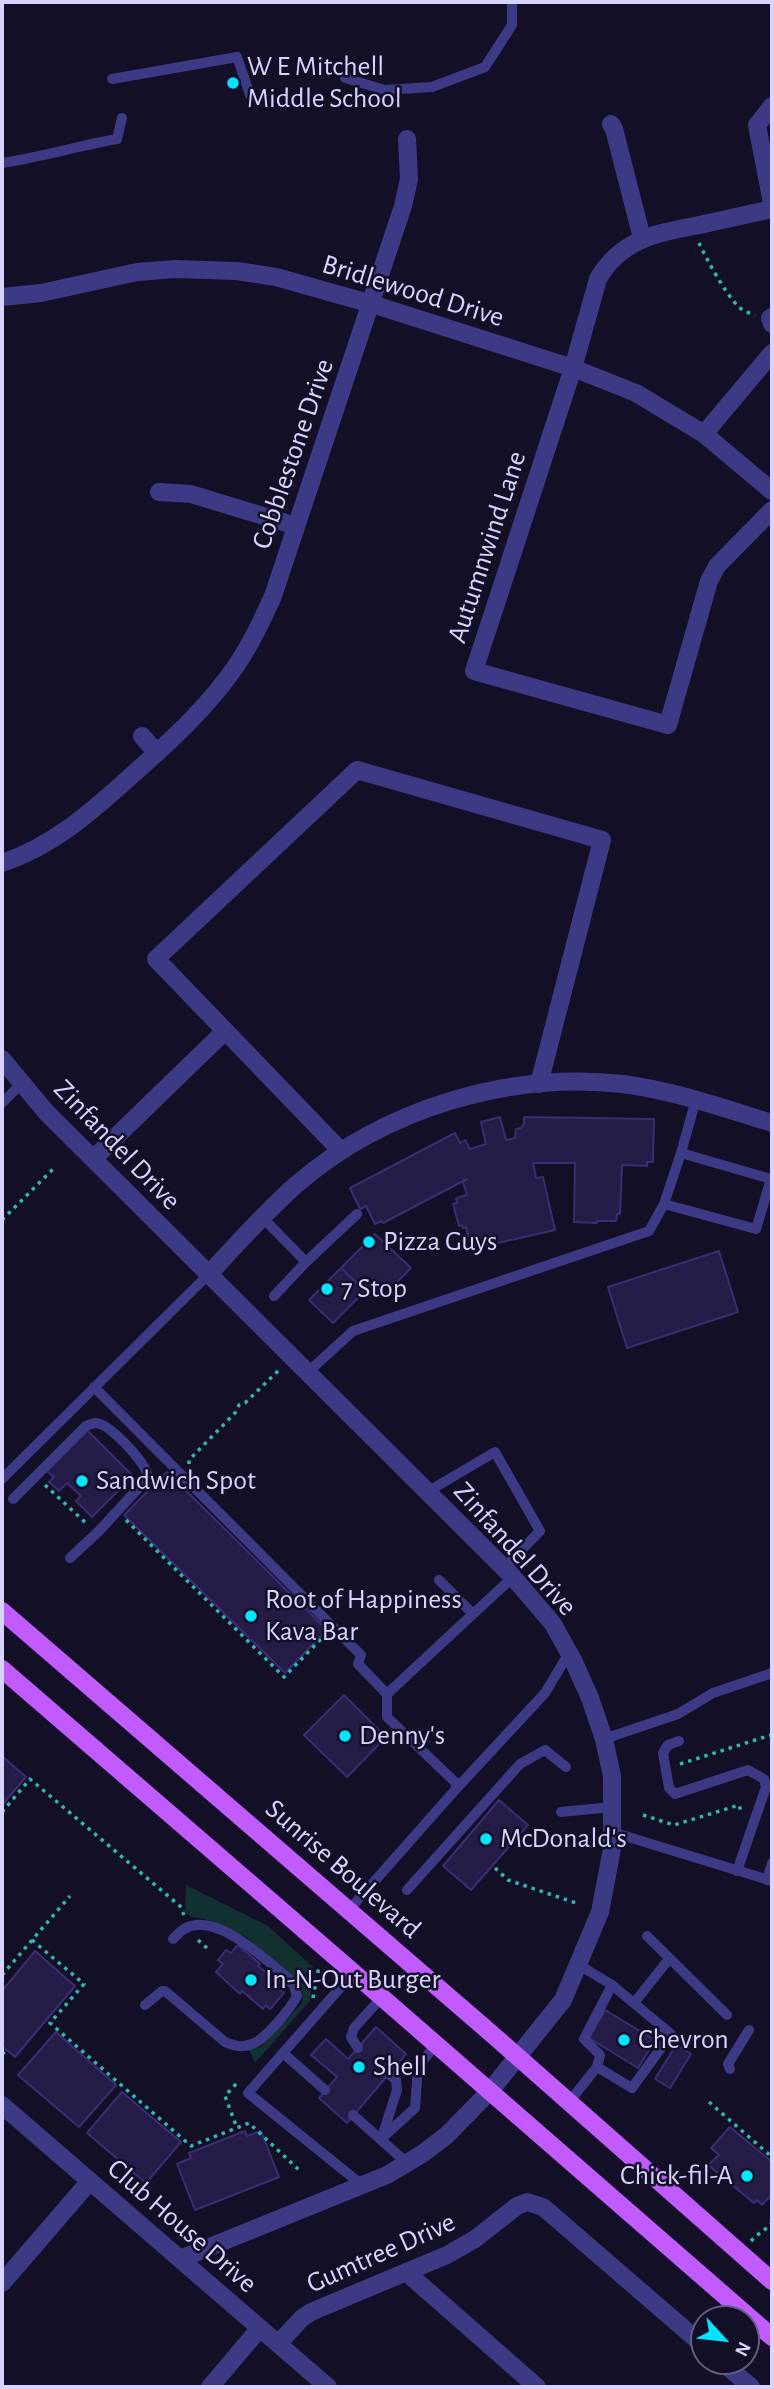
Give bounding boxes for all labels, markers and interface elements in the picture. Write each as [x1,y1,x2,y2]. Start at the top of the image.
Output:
place label: W E Mitchell Middle School [247,50,402,116]
marker: W E Mitchell Middle School [225,75,241,91]
street label: Bridlewood Drive [318,247,508,335]
street label: Cobblestone Drive [245,354,341,554]
street label: Autumnwind Lane [440,447,534,647]
street label: Zinfandel Drive [46,1073,188,1217]
place label: Pizza Guys [383,1225,497,1259]
marker: Pizza Guys [361,1234,377,1250]
place label: 7 Stop [341,1272,407,1306]
marker: 7 Stop [319,1281,335,1297]
place label: Sandwich Spot [96,1464,256,1498]
marker: Sandwich Spot [74,1473,90,1489]
street label: Zinfandel Drive [446,1475,584,1623]
place label: Root of Happiness Kava Bar [265,1583,462,1649]
marker: Root of Happiness Kava Bar [243,1608,259,1624]
place label: Denny's [359,1719,445,1753]
marker: Denny's [337,1728,353,1744]
street label: Sunrise Boulevard [258,1792,428,1946]
place label: McDonald's [500,1822,627,1856]
marker: McDonald's [478,1831,494,1847]
place label: In-N-Out Burger [265,1963,441,1997]
marker: In-N-Out Burger [243,1972,259,1988]
place label: Chevron [638,2023,729,2057]
marker: Chevron [616,2032,632,2048]
place label: Shell [373,2050,427,2084]
marker: Shell [351,2059,367,2075]
street label: Club House Drive [100,2152,264,2300]
place label: Chick-fil-A [620,2159,733,2193]
marker: Chick-fil-A [739,2168,755,2184]
street label: Gumtree Drive [301,2205,461,2301]
north arrow [690,2305,760,2375]
text: N [731,2339,754,2359]

